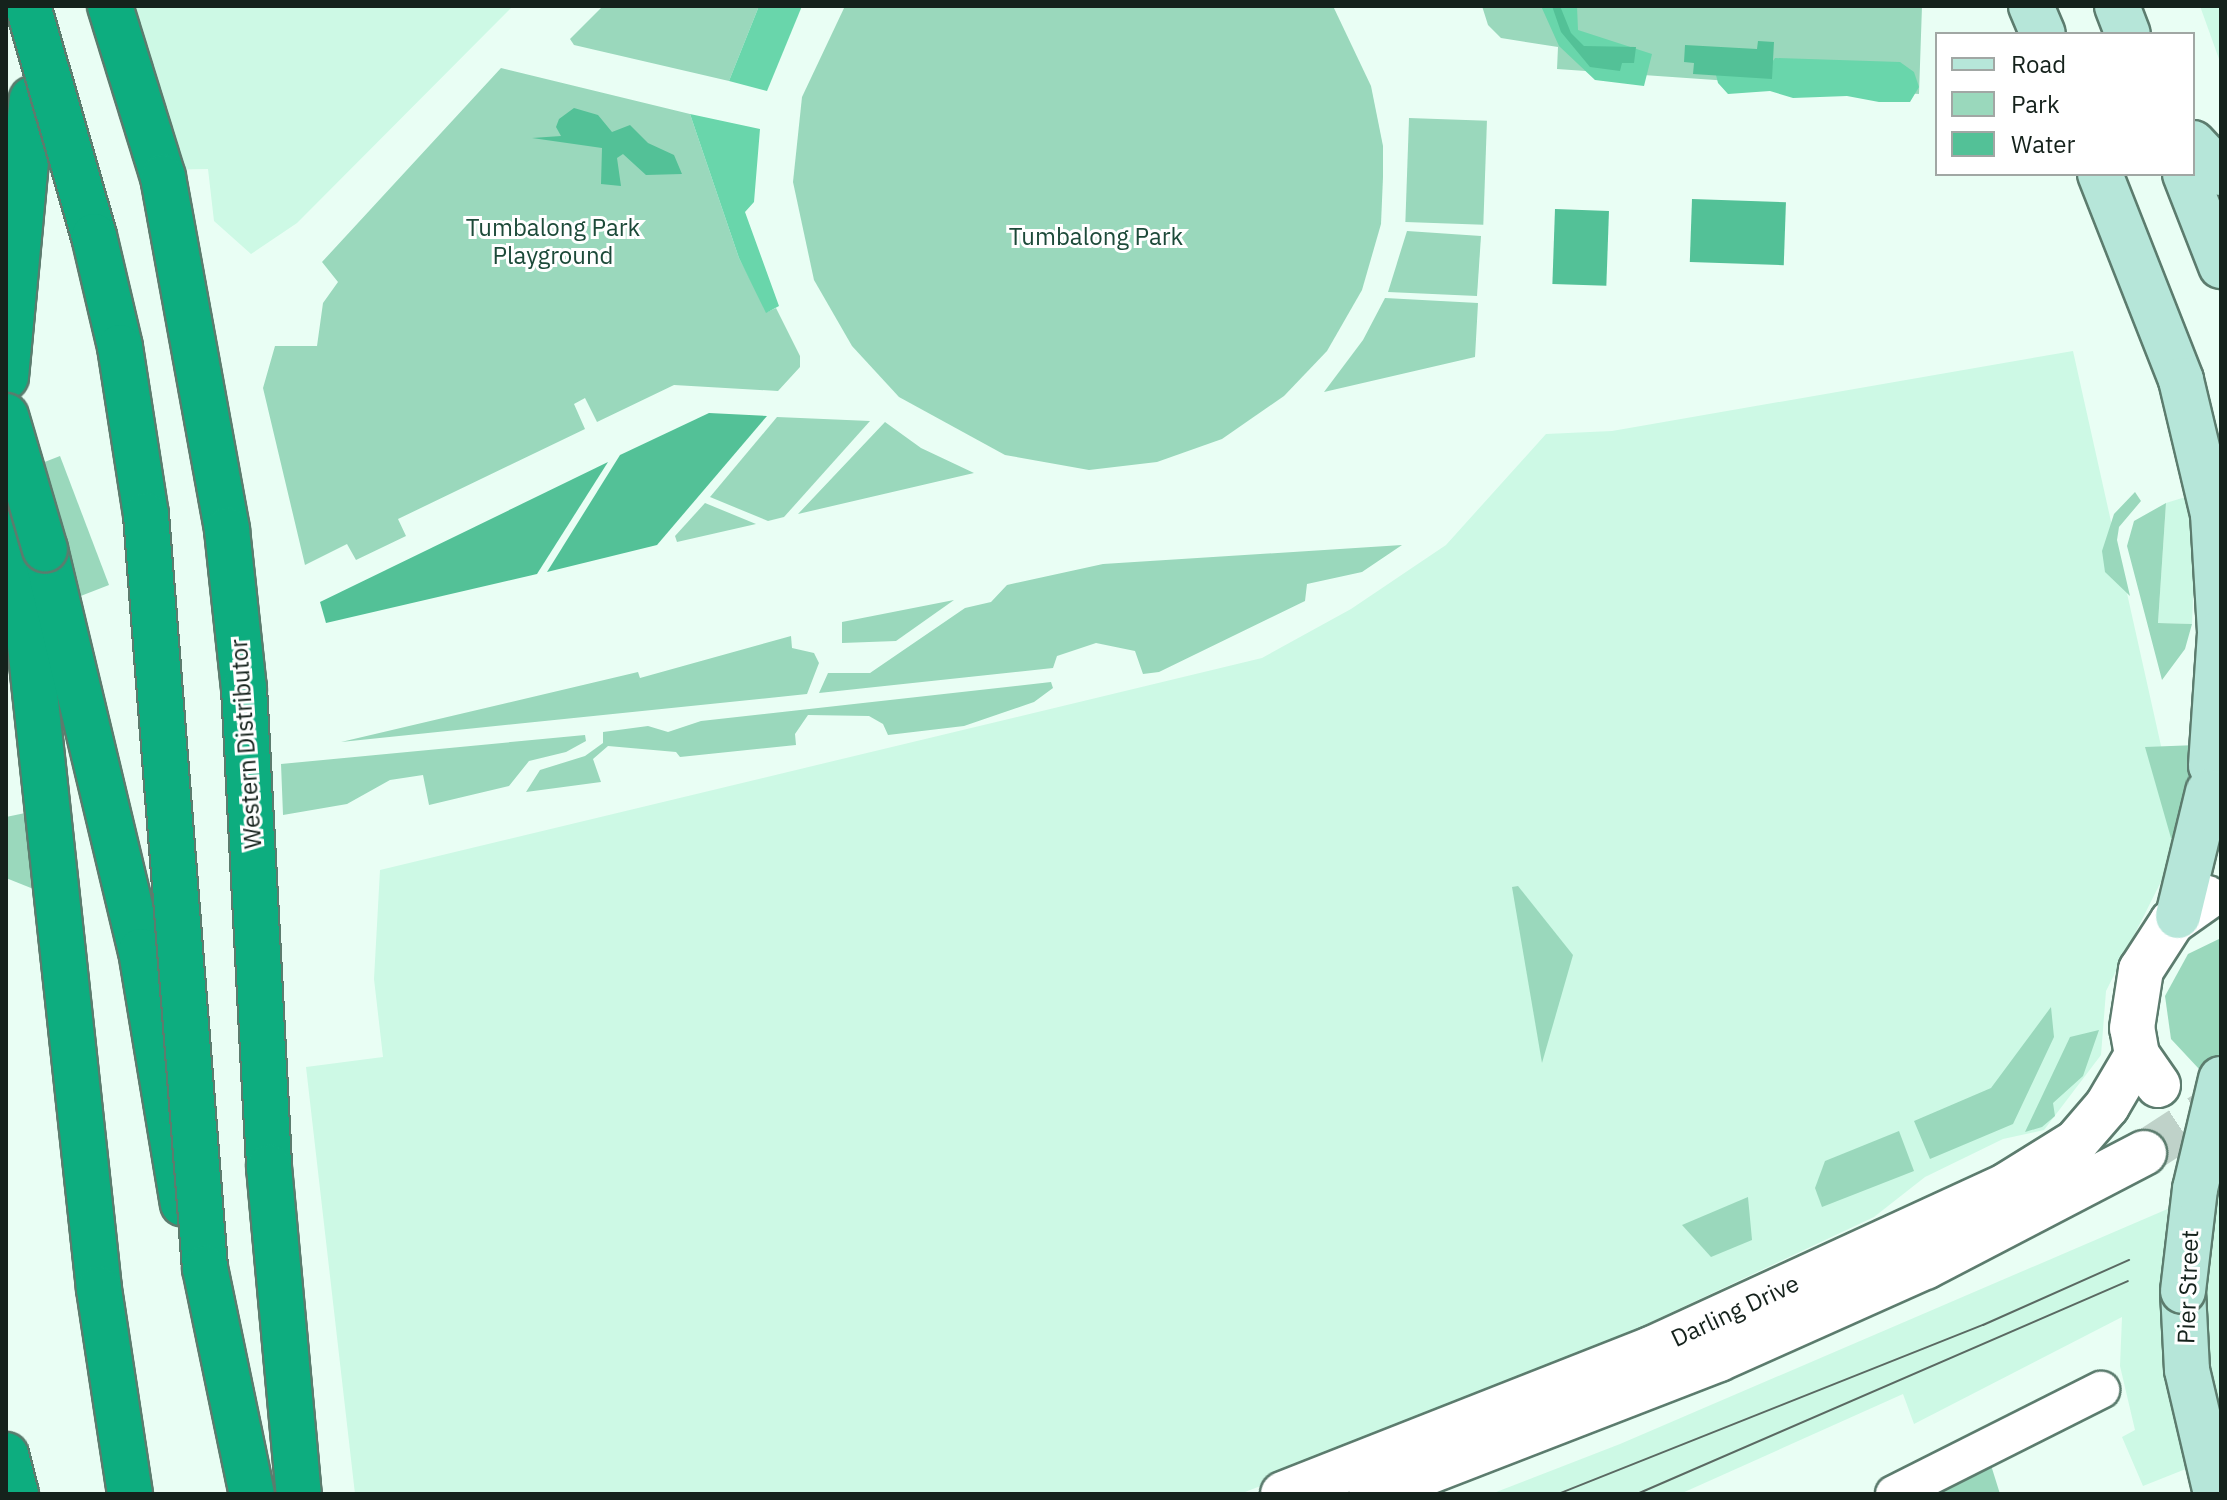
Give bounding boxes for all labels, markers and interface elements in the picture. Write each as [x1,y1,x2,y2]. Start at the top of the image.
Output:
legend [1935,32,2195,176]
text: Road [2011,48,2066,80]
text: Park [2011,88,2060,120]
text: Water [2011,128,2075,160]
park label: Tumbalong Park Playground [466,214,640,270]
park label: Tumbalong Park [1009,223,1183,251]
street label: Western Distributor [224,638,268,850]
street label: Pier Street [2172,1230,2204,1344]
street label: Darling Drive [1666,1269,1804,1353]

